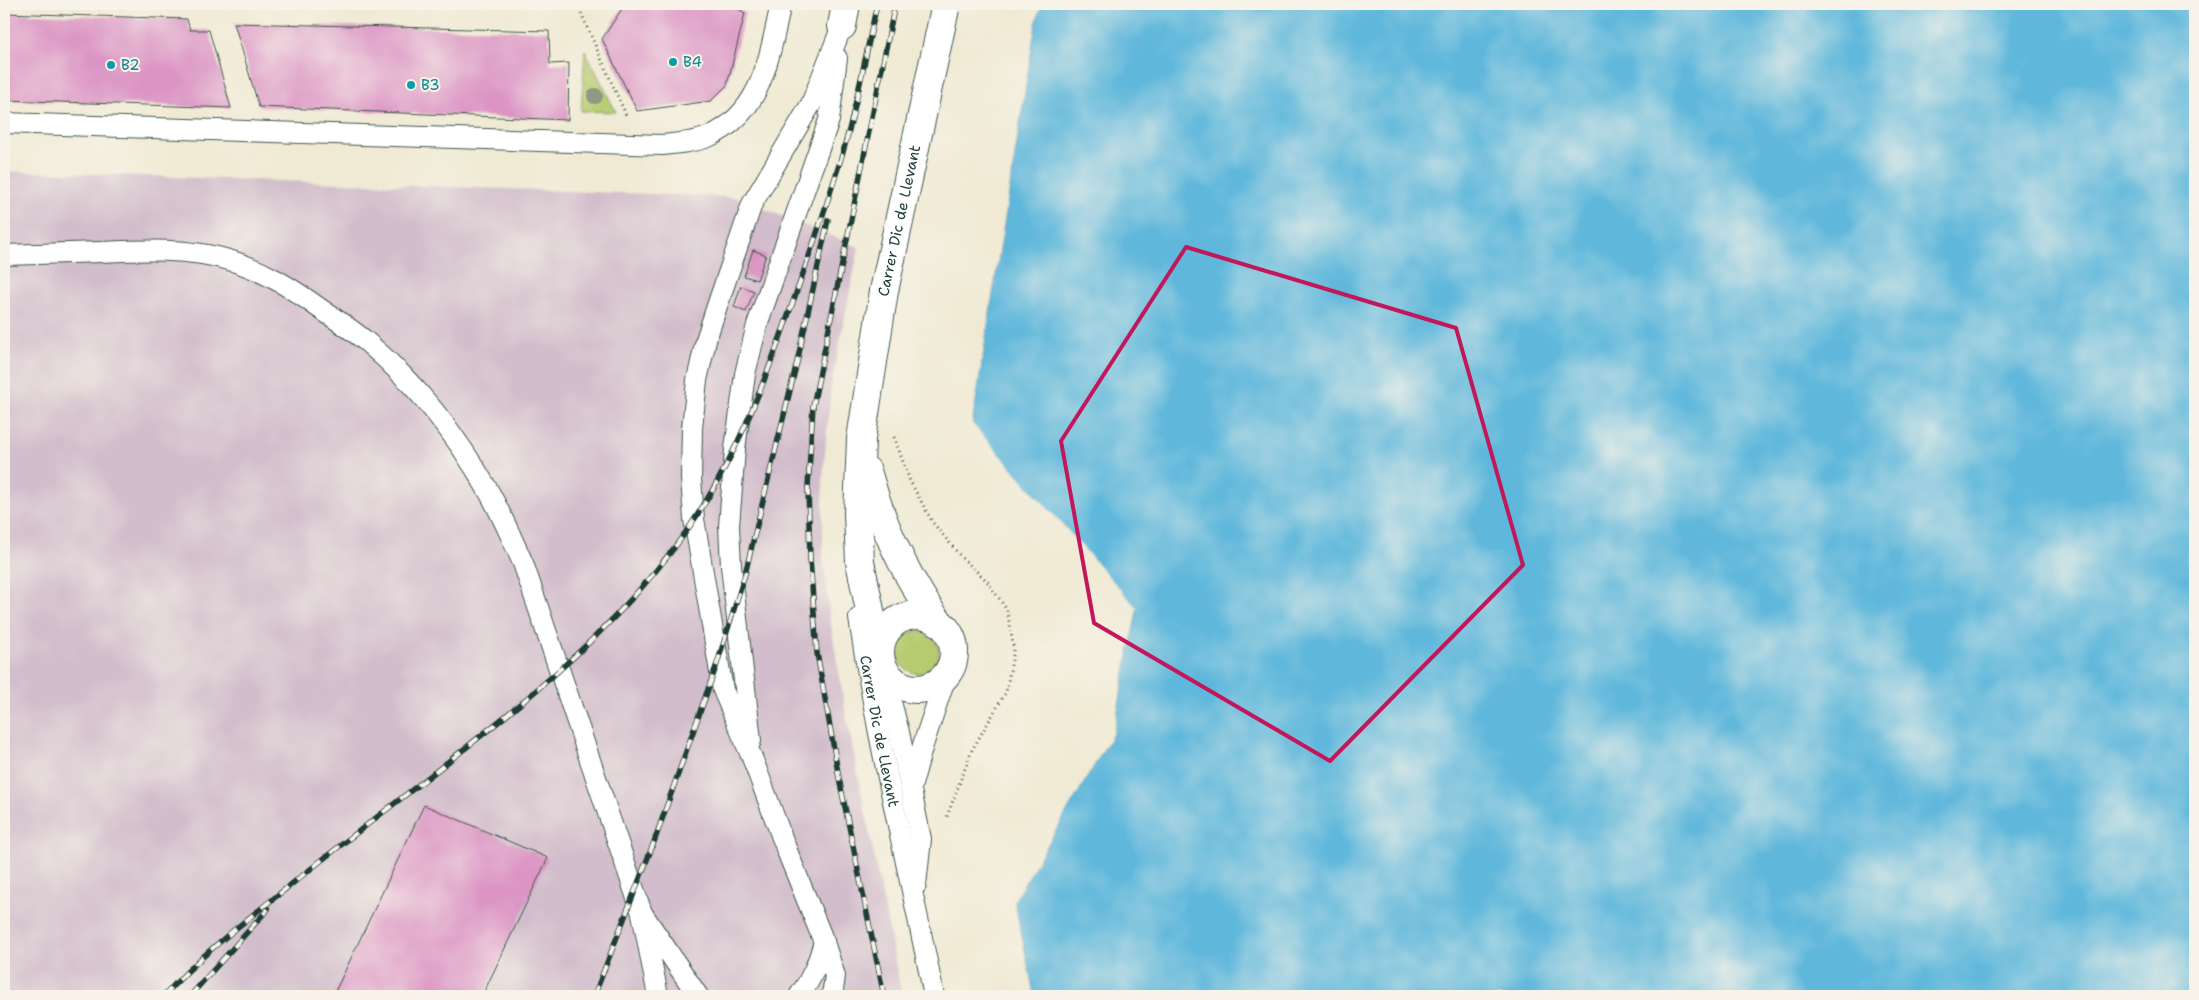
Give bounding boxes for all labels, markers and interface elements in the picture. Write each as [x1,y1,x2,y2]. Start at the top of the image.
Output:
place label: B4 [683,52,702,72]
place label: B2 [121,55,140,75]
marker: B4 [667,56,679,68]
marker: B2 [105,59,117,71]
place label: B3 [421,75,440,95]
marker: B3 [405,79,417,91]
street label: Carrer Dic de Llevant [873,143,925,298]
street label: Carrer Dic de Llevant [855,654,904,809]

